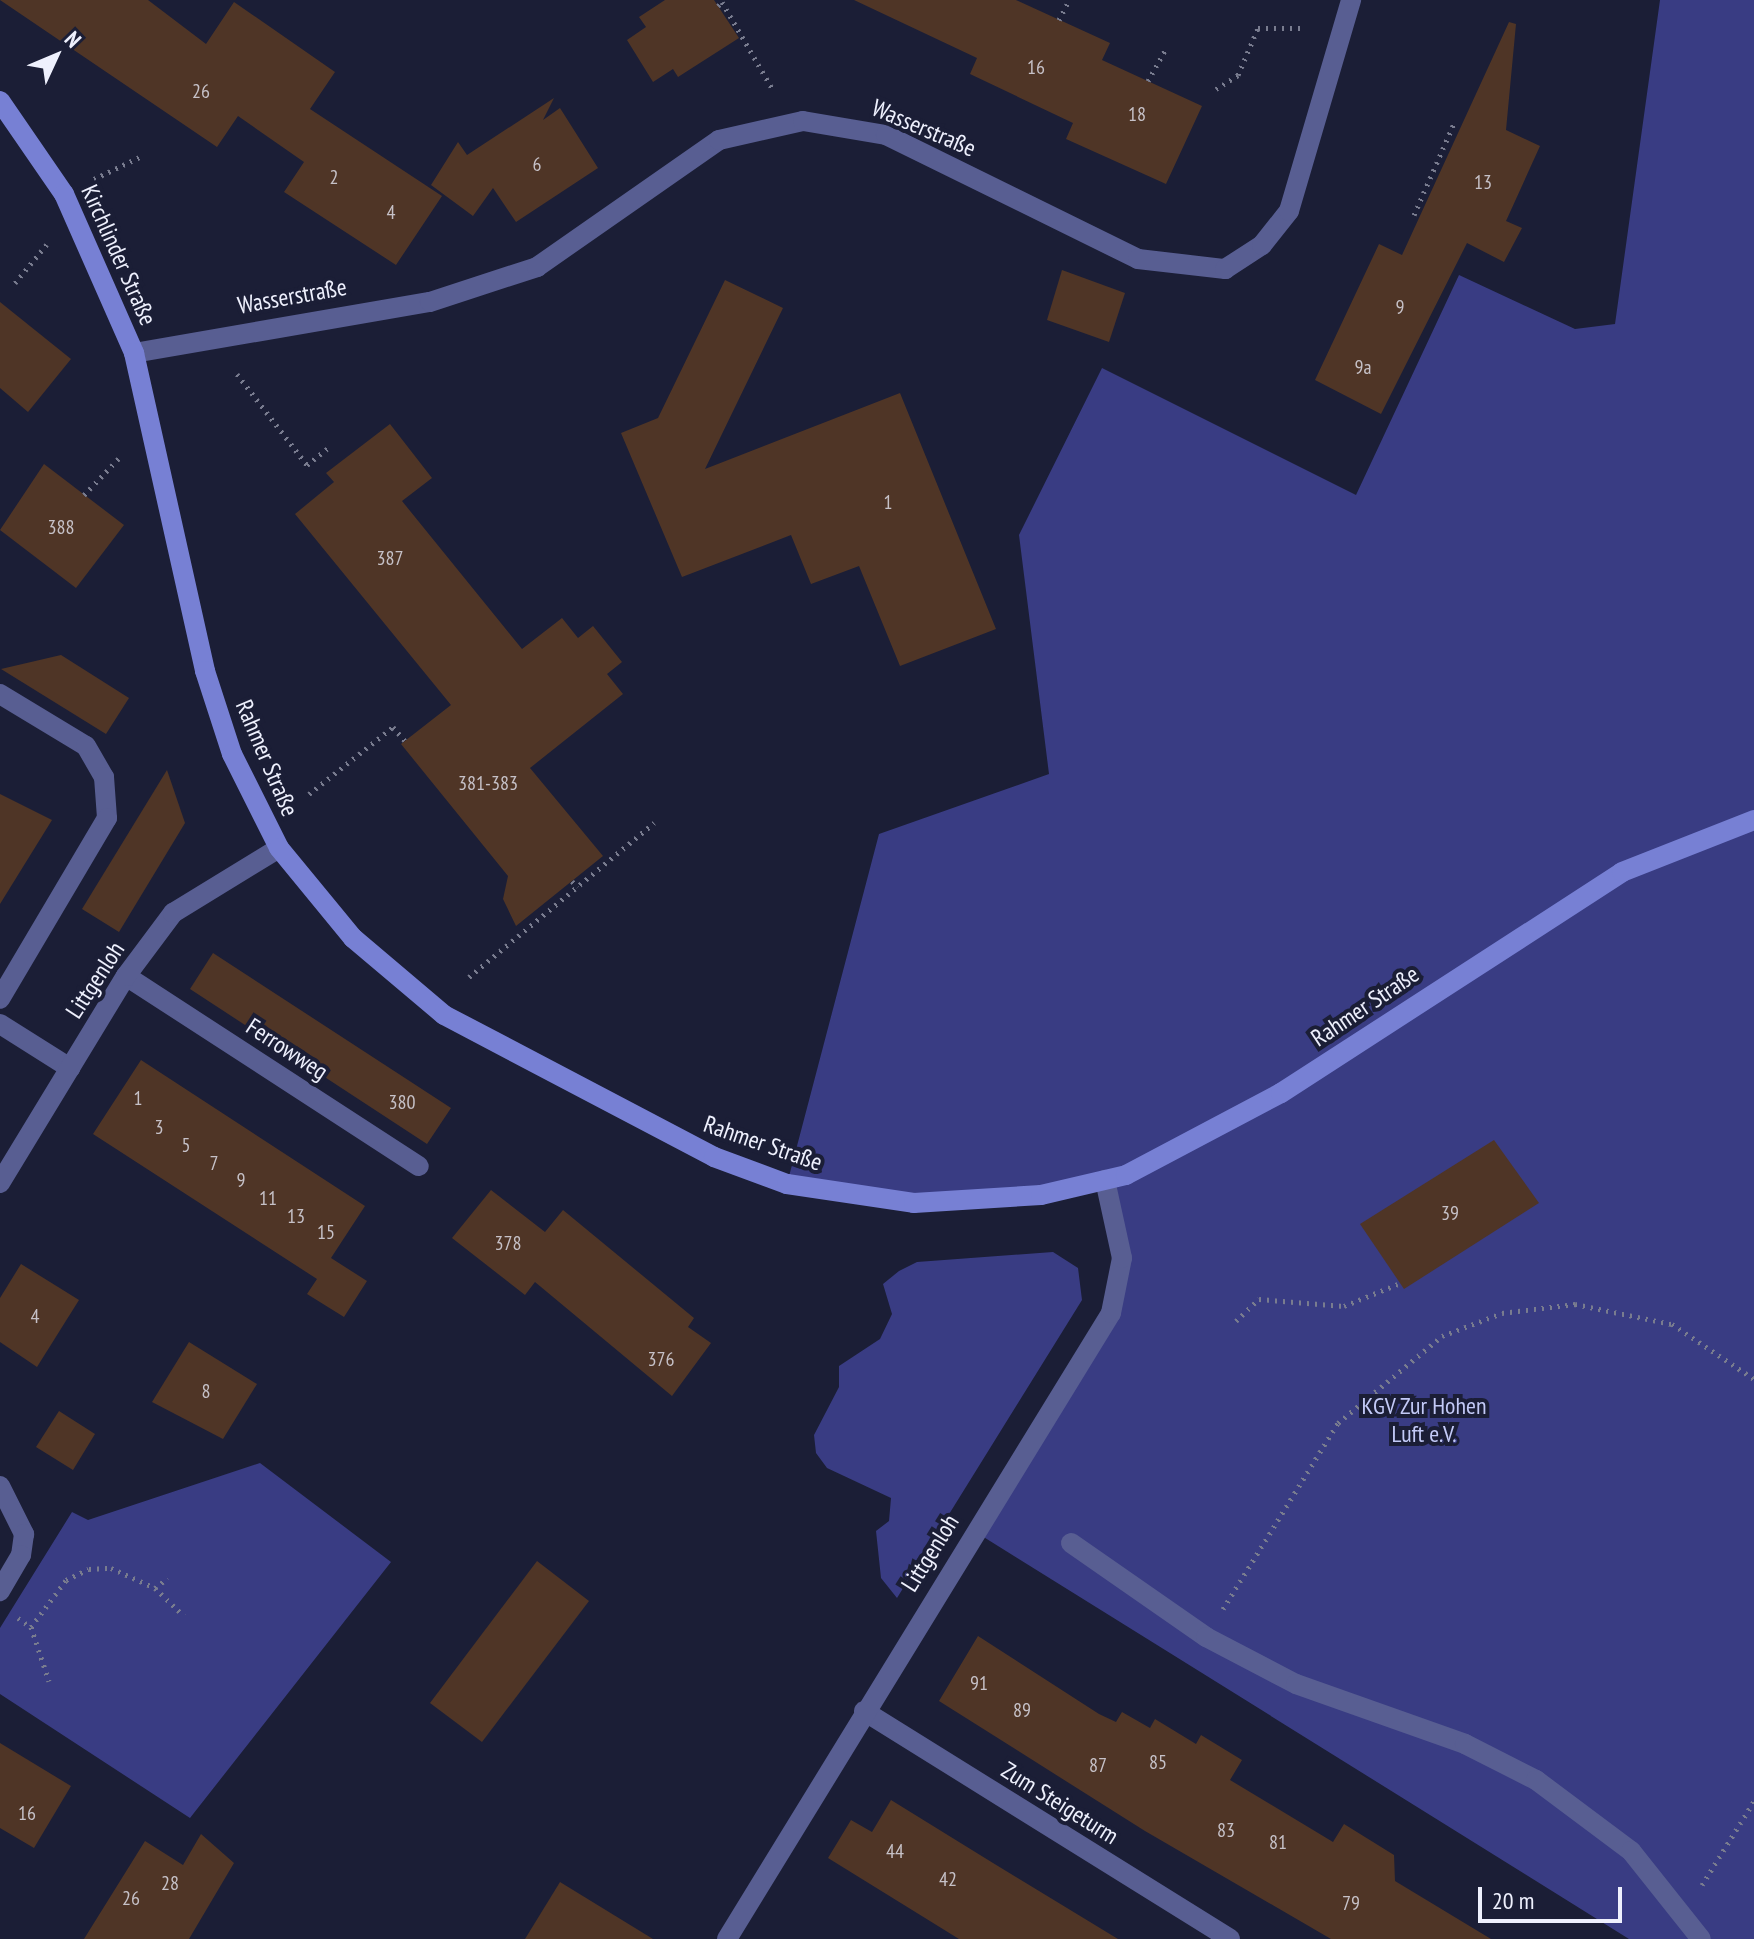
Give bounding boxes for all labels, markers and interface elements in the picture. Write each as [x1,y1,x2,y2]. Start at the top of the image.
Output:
north arrow [16,16,96,96]
text: N [59,25,87,53]
house number: 16 [1027,55,1045,79]
house number: 26 [192,79,210,103]
street label: Wasserstraße [868,93,980,163]
house number: 18 [1128,102,1146,126]
house number: 6 [533,152,541,176]
house number: 2 [330,165,338,189]
house number: 13 [1474,170,1492,194]
street label: Kirchlinder Straße [75,180,163,330]
house number: 4 [387,200,395,224]
street label: Wasserstraße [235,272,349,320]
house number: 9 [1396,295,1404,319]
house number: 9a [1355,355,1371,379]
house number: 1 [884,490,892,514]
house number: 388 [48,515,74,539]
house number: 387 [377,546,403,570]
street label: Rahmer Straße [230,696,304,820]
house number: 381-383 [458,771,518,795]
street label: Littgenloh [60,936,130,1024]
street label: Rahmer Straße [1306,960,1424,1052]
street label: Ferrowweg [241,1012,333,1086]
house number: 1 [134,1086,142,1110]
house number: 380 [389,1090,415,1114]
street label: Rahmer Straße [700,1109,826,1177]
house number: 3 [155,1115,163,1139]
house number: 5 [182,1133,190,1157]
house number: 7 [210,1151,218,1175]
house number: 9 [237,1168,245,1192]
house number: 11 [259,1186,277,1210]
house number: 39 [1441,1201,1459,1225]
house number: 13 [287,1204,305,1228]
house number: 15 [317,1220,335,1244]
house number: 378 [495,1231,521,1255]
house number: 4 [31,1304,39,1328]
house number: 376 [648,1347,674,1371]
house number: 8 [202,1379,210,1403]
park label: KGV Zur Hohen Luft e.V. [1361,1392,1487,1448]
street label: Littgenloh [895,1509,965,1597]
house number: 91 [970,1671,988,1695]
house number: 89 [1013,1698,1031,1722]
house number: 85 [1149,1750,1167,1774]
house number: 87 [1089,1753,1107,1777]
street label: Zum Steigeturm [996,1756,1124,1850]
house number: 16 [18,1801,36,1825]
house number: 83 [1217,1818,1235,1842]
house number: 81 [1269,1830,1287,1854]
house number: 44 [886,1839,904,1863]
house number: 42 [939,1867,957,1891]
house number: 28 [161,1871,179,1895]
scale bar [1482,1871,1626,1921]
text: 20 m [1492,1885,1534,1916]
house number: 26 [122,1886,140,1910]
house number: 79 [1342,1891,1360,1915]

